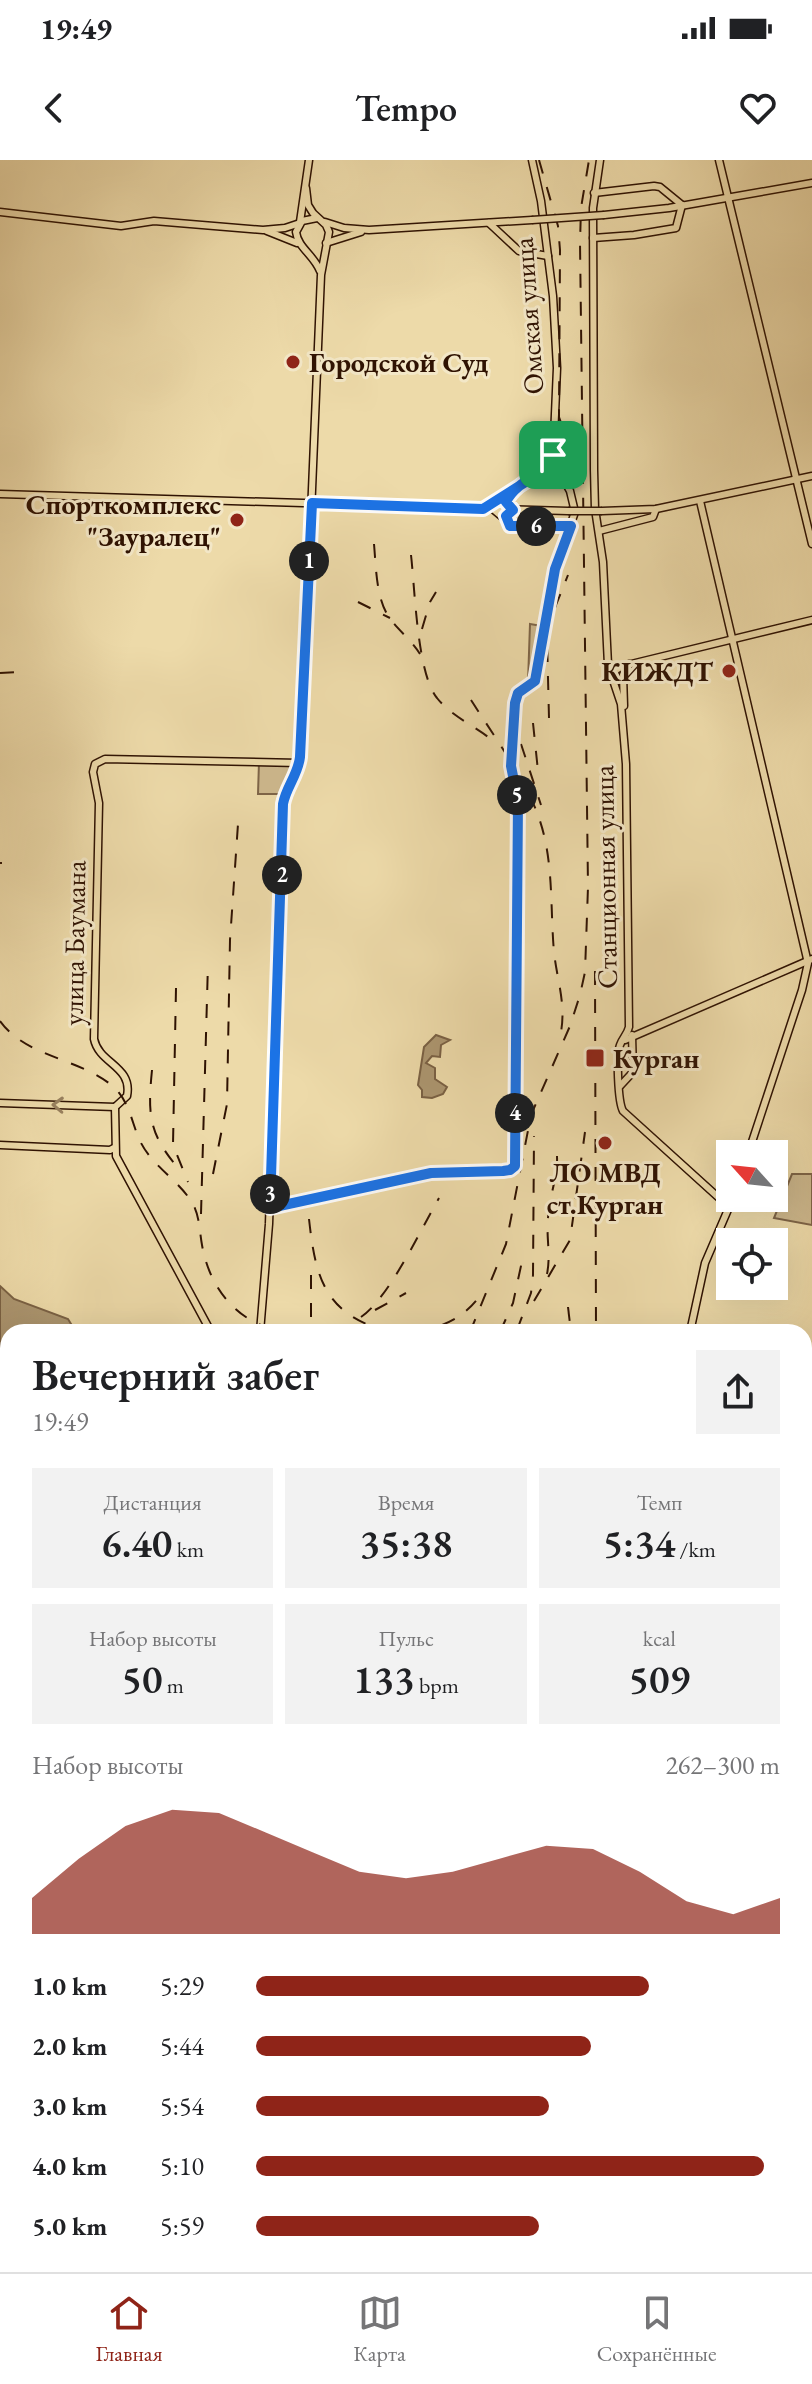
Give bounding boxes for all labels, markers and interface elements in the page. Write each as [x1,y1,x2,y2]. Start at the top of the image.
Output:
text: 19:49 [40,9,112,48]
text: Tempo [355,85,457,132]
icon: back [32,86,76,130]
icon: heart [736,86,780,130]
street label: Омская улица [504,235,551,396]
place label: Городской Суд [309,344,489,380]
marker: Городской Суд [284,353,302,371]
pin [519,421,587,489]
icon: arrive [531,433,575,477]
place label: Спорткомплекс "Зауралец" [26,486,221,554]
pin: 6 [516,506,556,546]
marker: Спорткомплекс "Зауралец" [228,511,246,529]
text: 6 [530,511,542,540]
pin: 1 [289,541,329,581]
text: 1 [303,546,315,575]
place label: КИЖДТ [601,653,714,689]
marker: КИЖДТ [720,662,738,680]
street label: Станционная улица [585,764,625,989]
pin: 5 [497,775,537,815]
text: 5 [511,780,523,809]
pin: 2 [262,855,302,895]
street label: улица Баумана [55,859,93,1026]
text: 2 [276,860,288,889]
place label: Курган [613,1040,699,1076]
marker: Курган [584,1047,606,1069]
pin: 4 [495,1093,535,1133]
one-way arrow [51,1096,64,1113]
text: 4 [509,1098,521,1127]
marker: ЛО МВД ст.Курган [596,1134,614,1152]
north arrow [716,1140,788,1212]
map controls [716,1140,788,1300]
place label: ЛО МВД ст.Курган [547,1154,663,1222]
pin: 3 [250,1174,290,1214]
text: 3 [264,1179,276,1208]
button: locate [716,1228,788,1300]
text: Вечерний забег [32,1346,319,1403]
button: share [696,1350,780,1434]
text: 19:49 [32,1405,88,1439]
text: Дистанция [104,1488,202,1517]
text: Время [378,1488,434,1517]
text: Темп [636,1488,682,1517]
text: 6.40 [101,1517,172,1569]
text: 35:38 [360,1517,452,1569]
text: 5:34 [603,1517,675,1569]
text: km [172,1535,204,1564]
text: /km [675,1535,716,1564]
text: Набор высоты [89,1624,217,1653]
text: Пульс [378,1624,434,1653]
text: kcal [643,1624,676,1653]
text: 50 [121,1653,162,1705]
text: 133 [353,1653,415,1705]
text: 509 [629,1653,690,1705]
text: m [162,1671,184,1700]
text: bpm [415,1671,459,1700]
text: Набор высоты [32,1748,183,1782]
text: 262–300 m [665,1748,780,1782]
text: 1.0 km [32,1969,107,2003]
text: 5:29 [160,1969,204,2003]
text: 2.0 km [32,2029,107,2063]
text: 5:44 [160,2029,204,2063]
text: 3.0 km [32,2089,107,2123]
text: 5:54 [160,2089,204,2123]
text: 4.0 km [32,2149,107,2183]
text: 5:10 [160,2149,204,2183]
text: 5.0 km [32,2209,107,2243]
text: 5:59 [160,2209,204,2243]
tab: Главная [95,2291,162,2368]
tab: Карта [353,2291,406,2368]
tab: Сохранённые [597,2291,717,2368]

